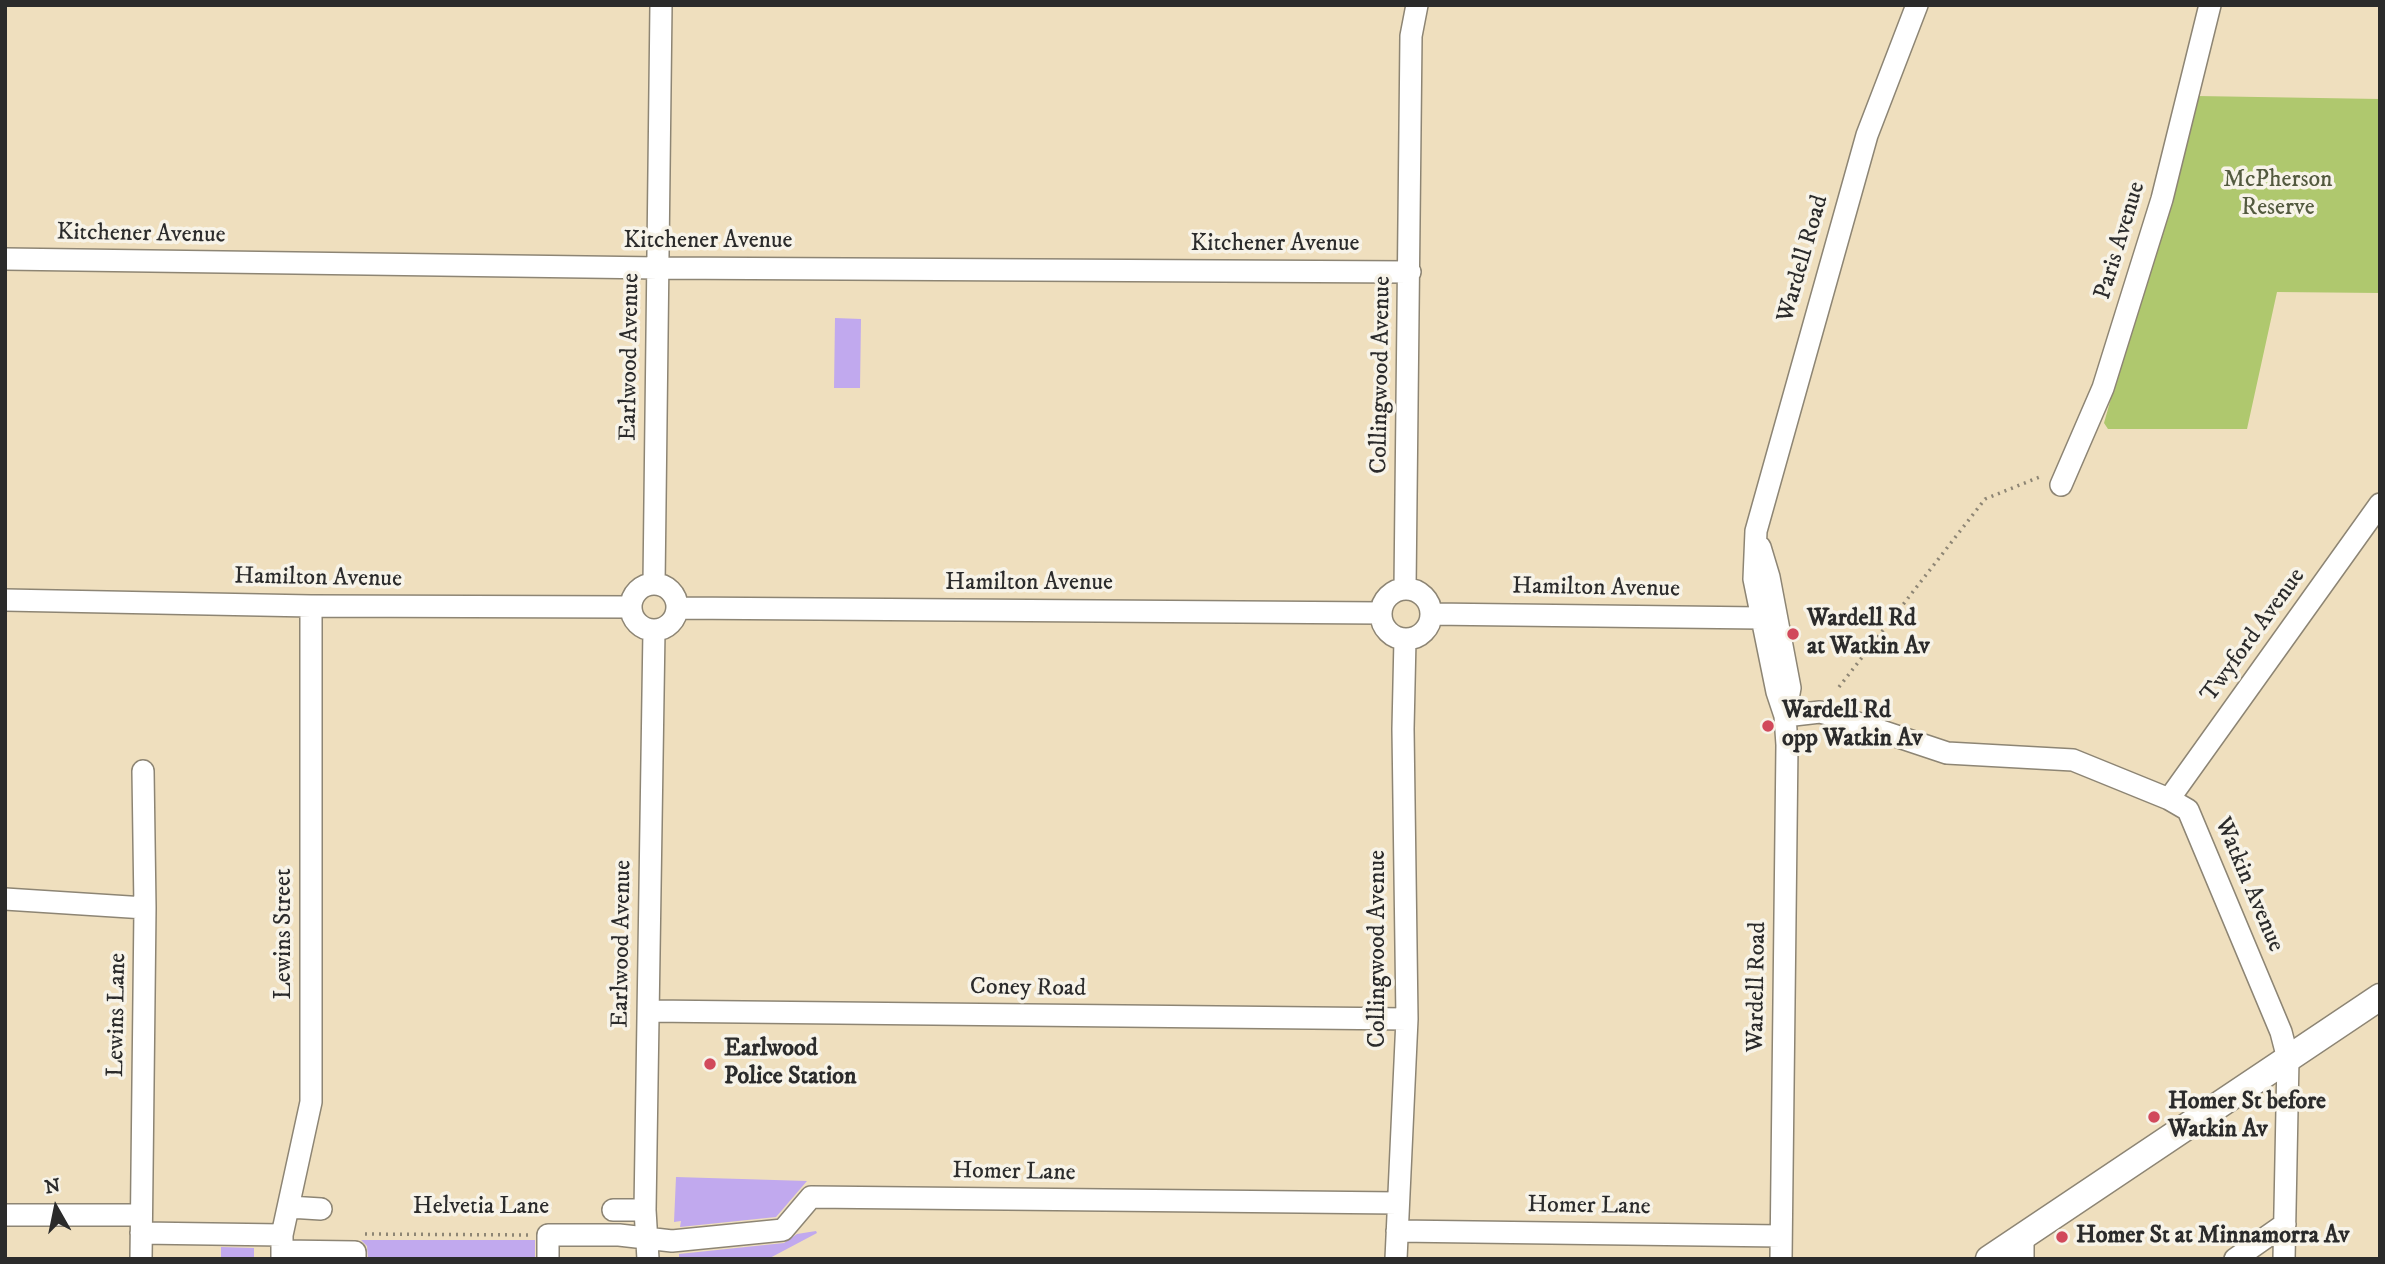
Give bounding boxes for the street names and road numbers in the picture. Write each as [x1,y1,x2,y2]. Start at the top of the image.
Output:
street label: Paris Avenue [2089,179,2153,303]
street label: Wardell Road [1772,192,1836,326]
street label: Kitchener Avenue [56,219,226,251]
street label: Kitchener Avenue [623,228,793,256]
street label: Kitchener Avenue [1190,231,1360,259]
street label: Earlwood Avenue [615,273,647,441]
street label: Collingwood Avenue [1366,276,1398,474]
street label: Hamilton Avenue [234,563,402,595]
street label: Twyford Avenue [2196,563,2312,709]
street label: Hamilton Avenue [945,570,1113,598]
street label: Hamilton Avenue [1512,573,1680,605]
street label: Watkin Avenue [2207,813,2289,957]
street label: Collingwood Avenue [1365,850,1393,1048]
street label: Earlwood Avenue [607,860,639,1028]
street label: Lewins Street [271,868,299,1000]
street label: Wardell Road [1742,921,1774,1053]
street label: Lewins Lane [103,953,133,1077]
street label: Coney Road [970,974,1086,1004]
street label: Homer Lane [952,1158,1076,1188]
street label: Homer Lane [1527,1192,1651,1222]
street label: Helvetia Lane [413,1194,549,1222]

